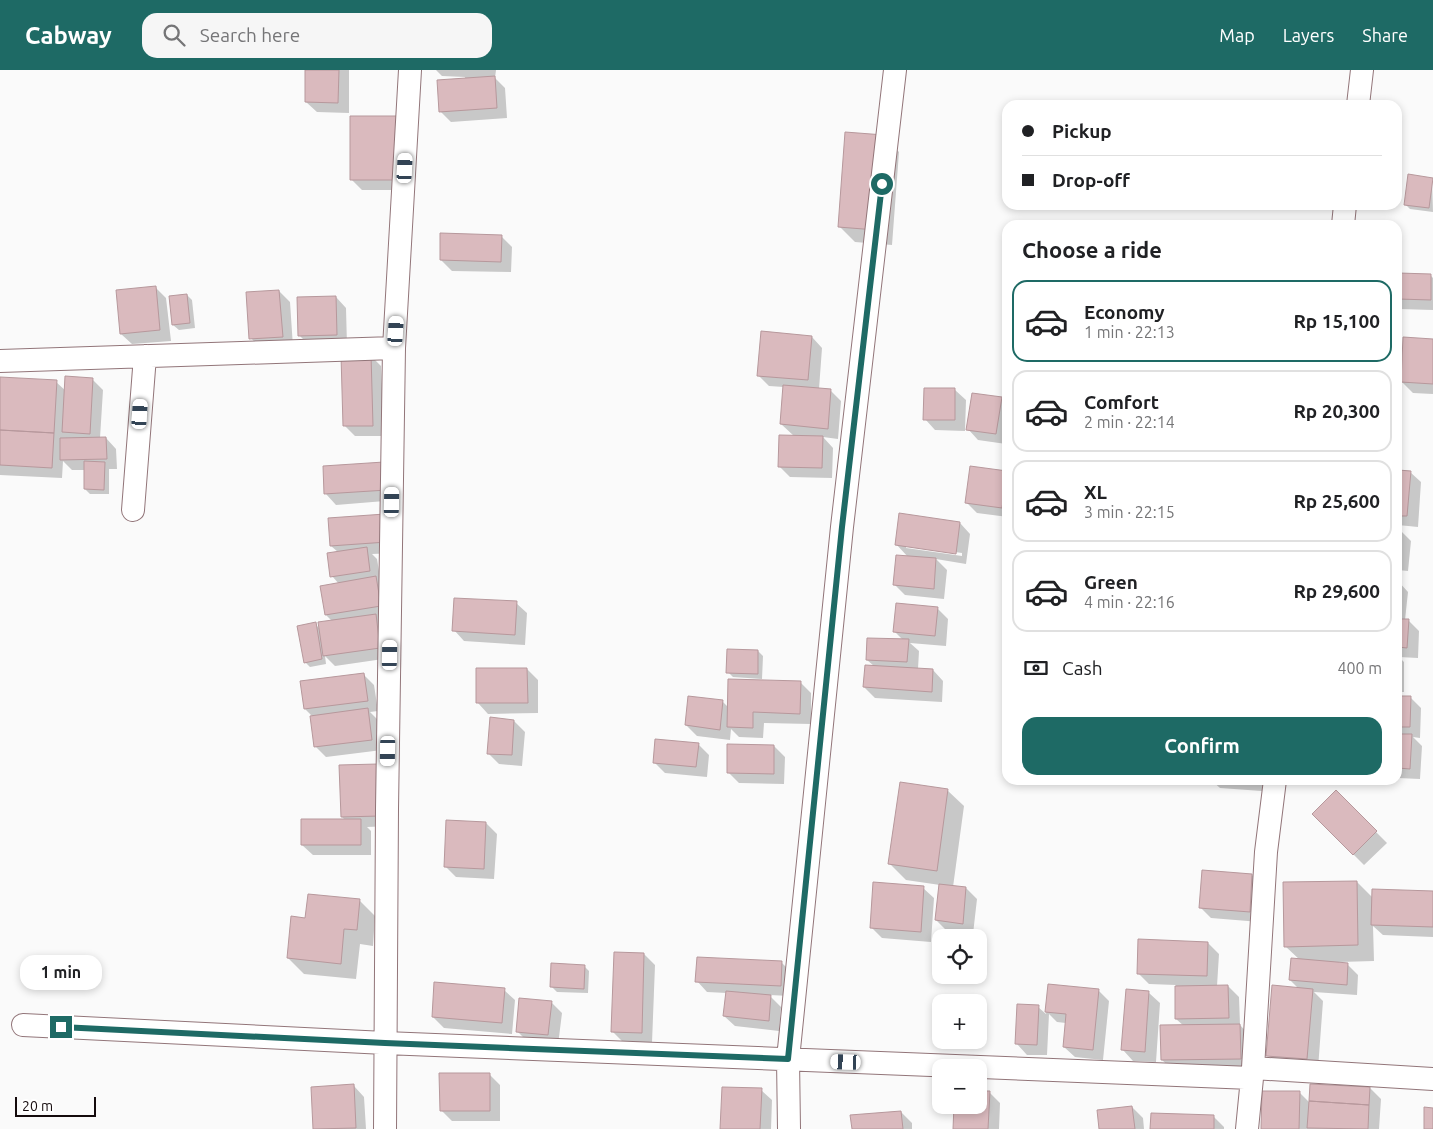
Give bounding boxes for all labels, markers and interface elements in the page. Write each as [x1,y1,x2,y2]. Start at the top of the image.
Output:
search box [142,13,492,58]
icon: search [160,21,188,49]
text: Cabway [25,22,112,49]
text: Search here [200,24,300,46]
text: Map [1219,25,1255,45]
text: Layers [1283,25,1334,45]
text: Share [1362,25,1408,45]
text: Pickup [1052,120,1112,142]
car [396,153,413,183]
text: Drop-off [1052,169,1130,191]
route start [871,173,893,195]
text: Choose a ride [1022,237,1162,262]
icon: car [1024,299,1069,344]
text: Economy [1084,301,1165,323]
text: Rp 15,100 [1293,310,1380,332]
car [387,316,404,346]
text: 1 min · 22:13 [1084,323,1175,341]
icon: car [1024,389,1069,434]
text: Comfort [1084,391,1159,413]
car [131,399,148,429]
text: Rp 20,300 [1293,400,1380,422]
text: 2 min · 22:14 [1084,413,1175,431]
icon: car [1024,479,1069,524]
text: XL [1084,481,1107,503]
car [384,487,399,517]
text: Rp 25,600 [1293,490,1380,512]
text: 3 min · 22:15 [1084,503,1175,521]
icon: car [1024,569,1069,614]
text: Green [1084,571,1138,593]
text: Rp 29,600 [1293,580,1380,602]
text: 4 min · 22:16 [1084,593,1175,611]
car [382,640,397,670]
icon: cash [1022,654,1050,682]
text: Cash [1062,657,1103,679]
text: 400 m [1337,659,1382,677]
button: Confirm [1022,717,1382,775]
car [380,736,395,766]
map controls [932,929,987,1114]
button: locate [932,929,987,984]
callout: 1 min [20,954,102,990]
text: 1 min [41,963,81,981]
button: + [932,994,987,1049]
route end [50,1016,72,1038]
car [830,1054,861,1070]
button: − [932,1059,987,1114]
scale bar [15,1094,96,1117]
text: 20 m [22,1098,53,1114]

